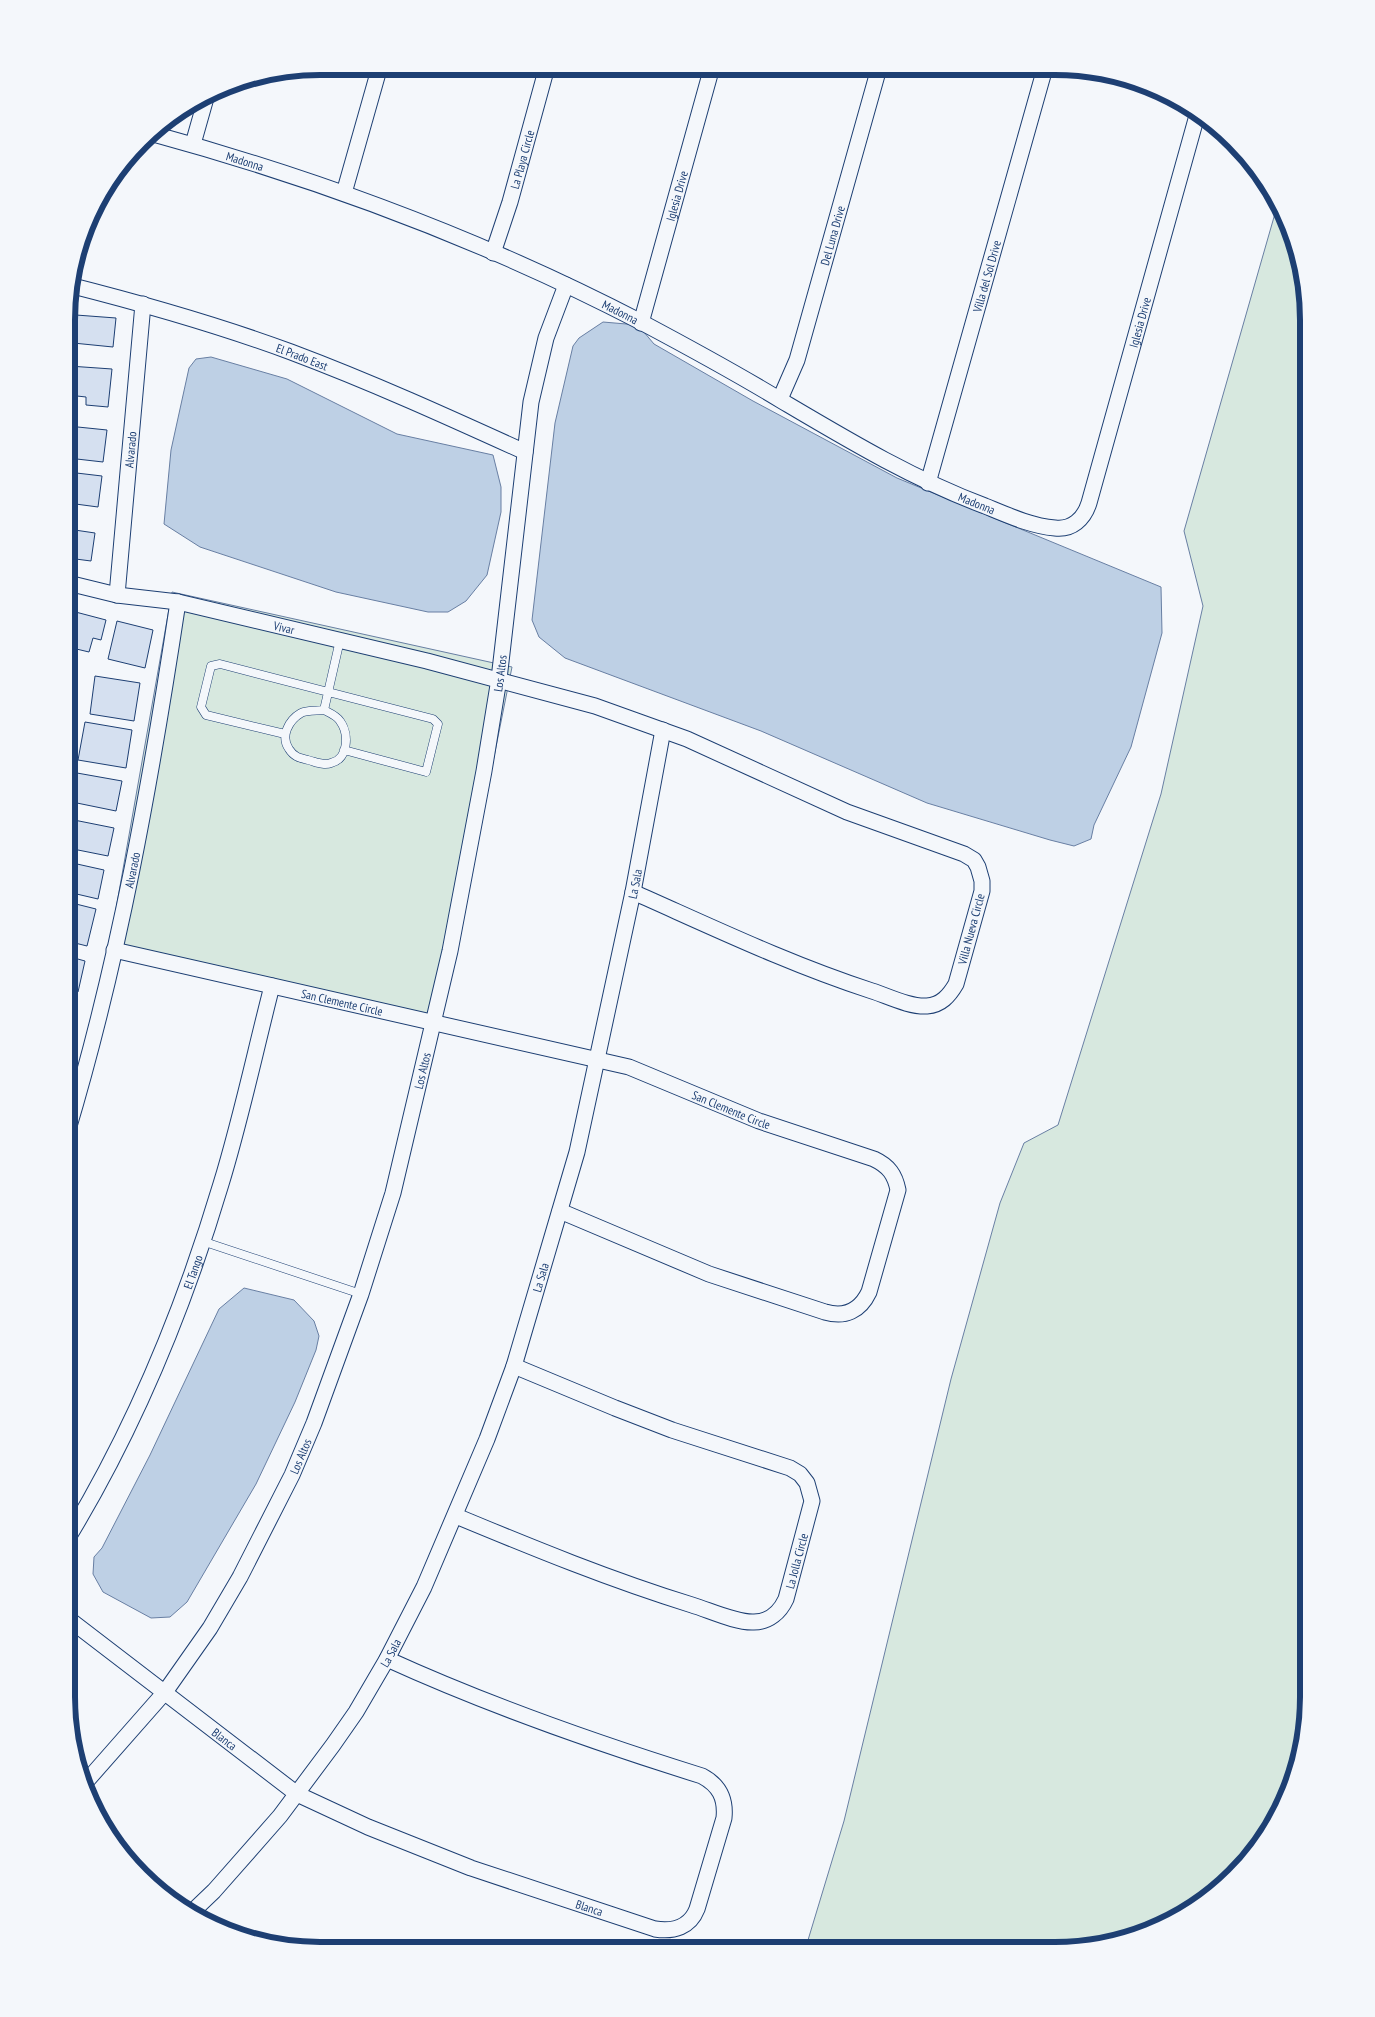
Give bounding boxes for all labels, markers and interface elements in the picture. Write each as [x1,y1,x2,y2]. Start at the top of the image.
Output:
street label: La Playa Circle [506,128,537,191]
street label: Madonna [225,148,266,174]
street label: Iglesia Drive [662,169,690,223]
street label: Del Luna Drive [817,204,847,267]
street label: Villa del Sol Drive [969,238,1004,315]
street label: Iglesia Drive [1125,295,1154,349]
street label: Madonna [600,296,641,327]
street label: El Prado East [274,340,331,373]
street label: Alvarado [121,431,139,468]
street label: Madonna [956,489,998,517]
street label: Vivar [271,617,297,637]
street label: Los Altos [490,654,509,693]
street label: Alvarado [121,851,143,889]
street label: La Sala [624,868,645,900]
street label: Villa Nueva Circle [954,892,988,967]
street label: San Clemente Circle [300,985,384,1018]
street label: Los Altos [410,1051,433,1090]
street label: San Clemente Circle [690,1087,773,1132]
street label: El Tango [179,1253,205,1291]
street label: La Sala [529,1261,552,1294]
street label: Los Altos [286,1436,314,1476]
street label: La Jolla Circle [782,1532,811,1590]
street label: La Sala [377,1636,404,1670]
street label: Blanca [209,1724,240,1753]
street label: Blanca [574,1896,605,1919]

